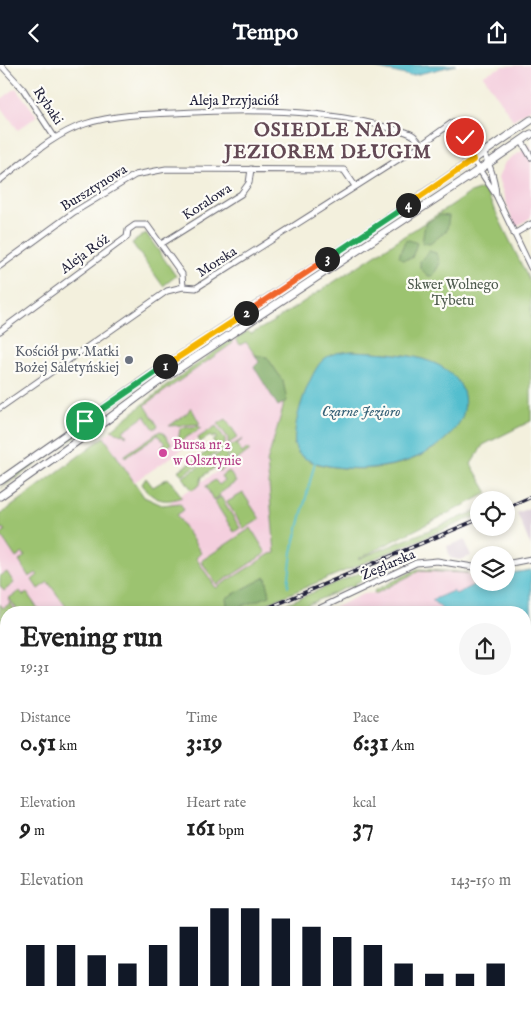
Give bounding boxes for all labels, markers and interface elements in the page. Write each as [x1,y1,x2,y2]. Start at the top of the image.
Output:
icon: back [20,19,48,47]
text: Tempo [233,19,298,47]
icon: share [483,19,511,47]
street label: Rybaki [29,84,67,129]
street label: Aleja Przyjaciół [188,92,279,110]
pin [444,116,486,158]
district label: OSIEDLE NAD JEZIOREM DŁUGIM [221,119,432,165]
icon: check [451,123,479,151]
street label: Bursztynowa [57,160,131,215]
street label: Koralowa [179,179,236,225]
pin: 4 [396,193,420,217]
text: 4 [405,196,412,214]
street label: Aleja Róż [56,230,114,279]
street label: Morska [194,242,241,282]
pin: 3 [314,247,340,271]
text: 3 [325,250,330,268]
park label: Skwer Wolnego Tybetu [407,276,499,310]
pin: 2 [234,301,258,325]
text: 2 [243,304,250,322]
place label: Kościół pw. Matki Bożej Saletyńskiej [14,343,119,377]
pin: 1 [152,353,178,379]
marker: Kościół pw. Matki Bożej Saletyńskiej [123,354,135,366]
text: 1 [163,357,168,375]
pin [64,400,106,442]
water label: Czarne Jezioro [322,402,400,421]
icon: arrive [71,407,99,435]
place label: Bursa nr 2 w Olsztynie [173,436,242,470]
marker: Bursa nr 2 w Olsztynie [157,447,169,459]
map controls [470,491,515,591]
button: locate [470,491,515,536]
street label: Żeglarska [358,545,419,584]
button: layers [470,546,515,591]
text: Evening run [20,621,163,656]
button: share [459,623,511,675]
text: 19:31 [20,658,49,678]
text: Distance [20,709,71,727]
text: Time [186,709,217,727]
text: Pace [353,709,379,727]
text: 0.51 [20,727,56,759]
text: 3:19 [186,727,223,759]
text: 6:31 [353,727,388,759]
text: km [56,737,77,755]
text: /km [388,737,415,755]
text: Elevation [20,794,76,812]
text: Heart rate [186,794,246,812]
text: kcal [353,794,376,812]
text: 9 [20,812,31,844]
text: 161 [186,812,215,844]
text: 37 [353,812,374,844]
text: m [31,822,45,840]
text: bpm [215,822,244,840]
text: Elevation [20,871,83,891]
text: 143–150 m [450,871,511,891]

